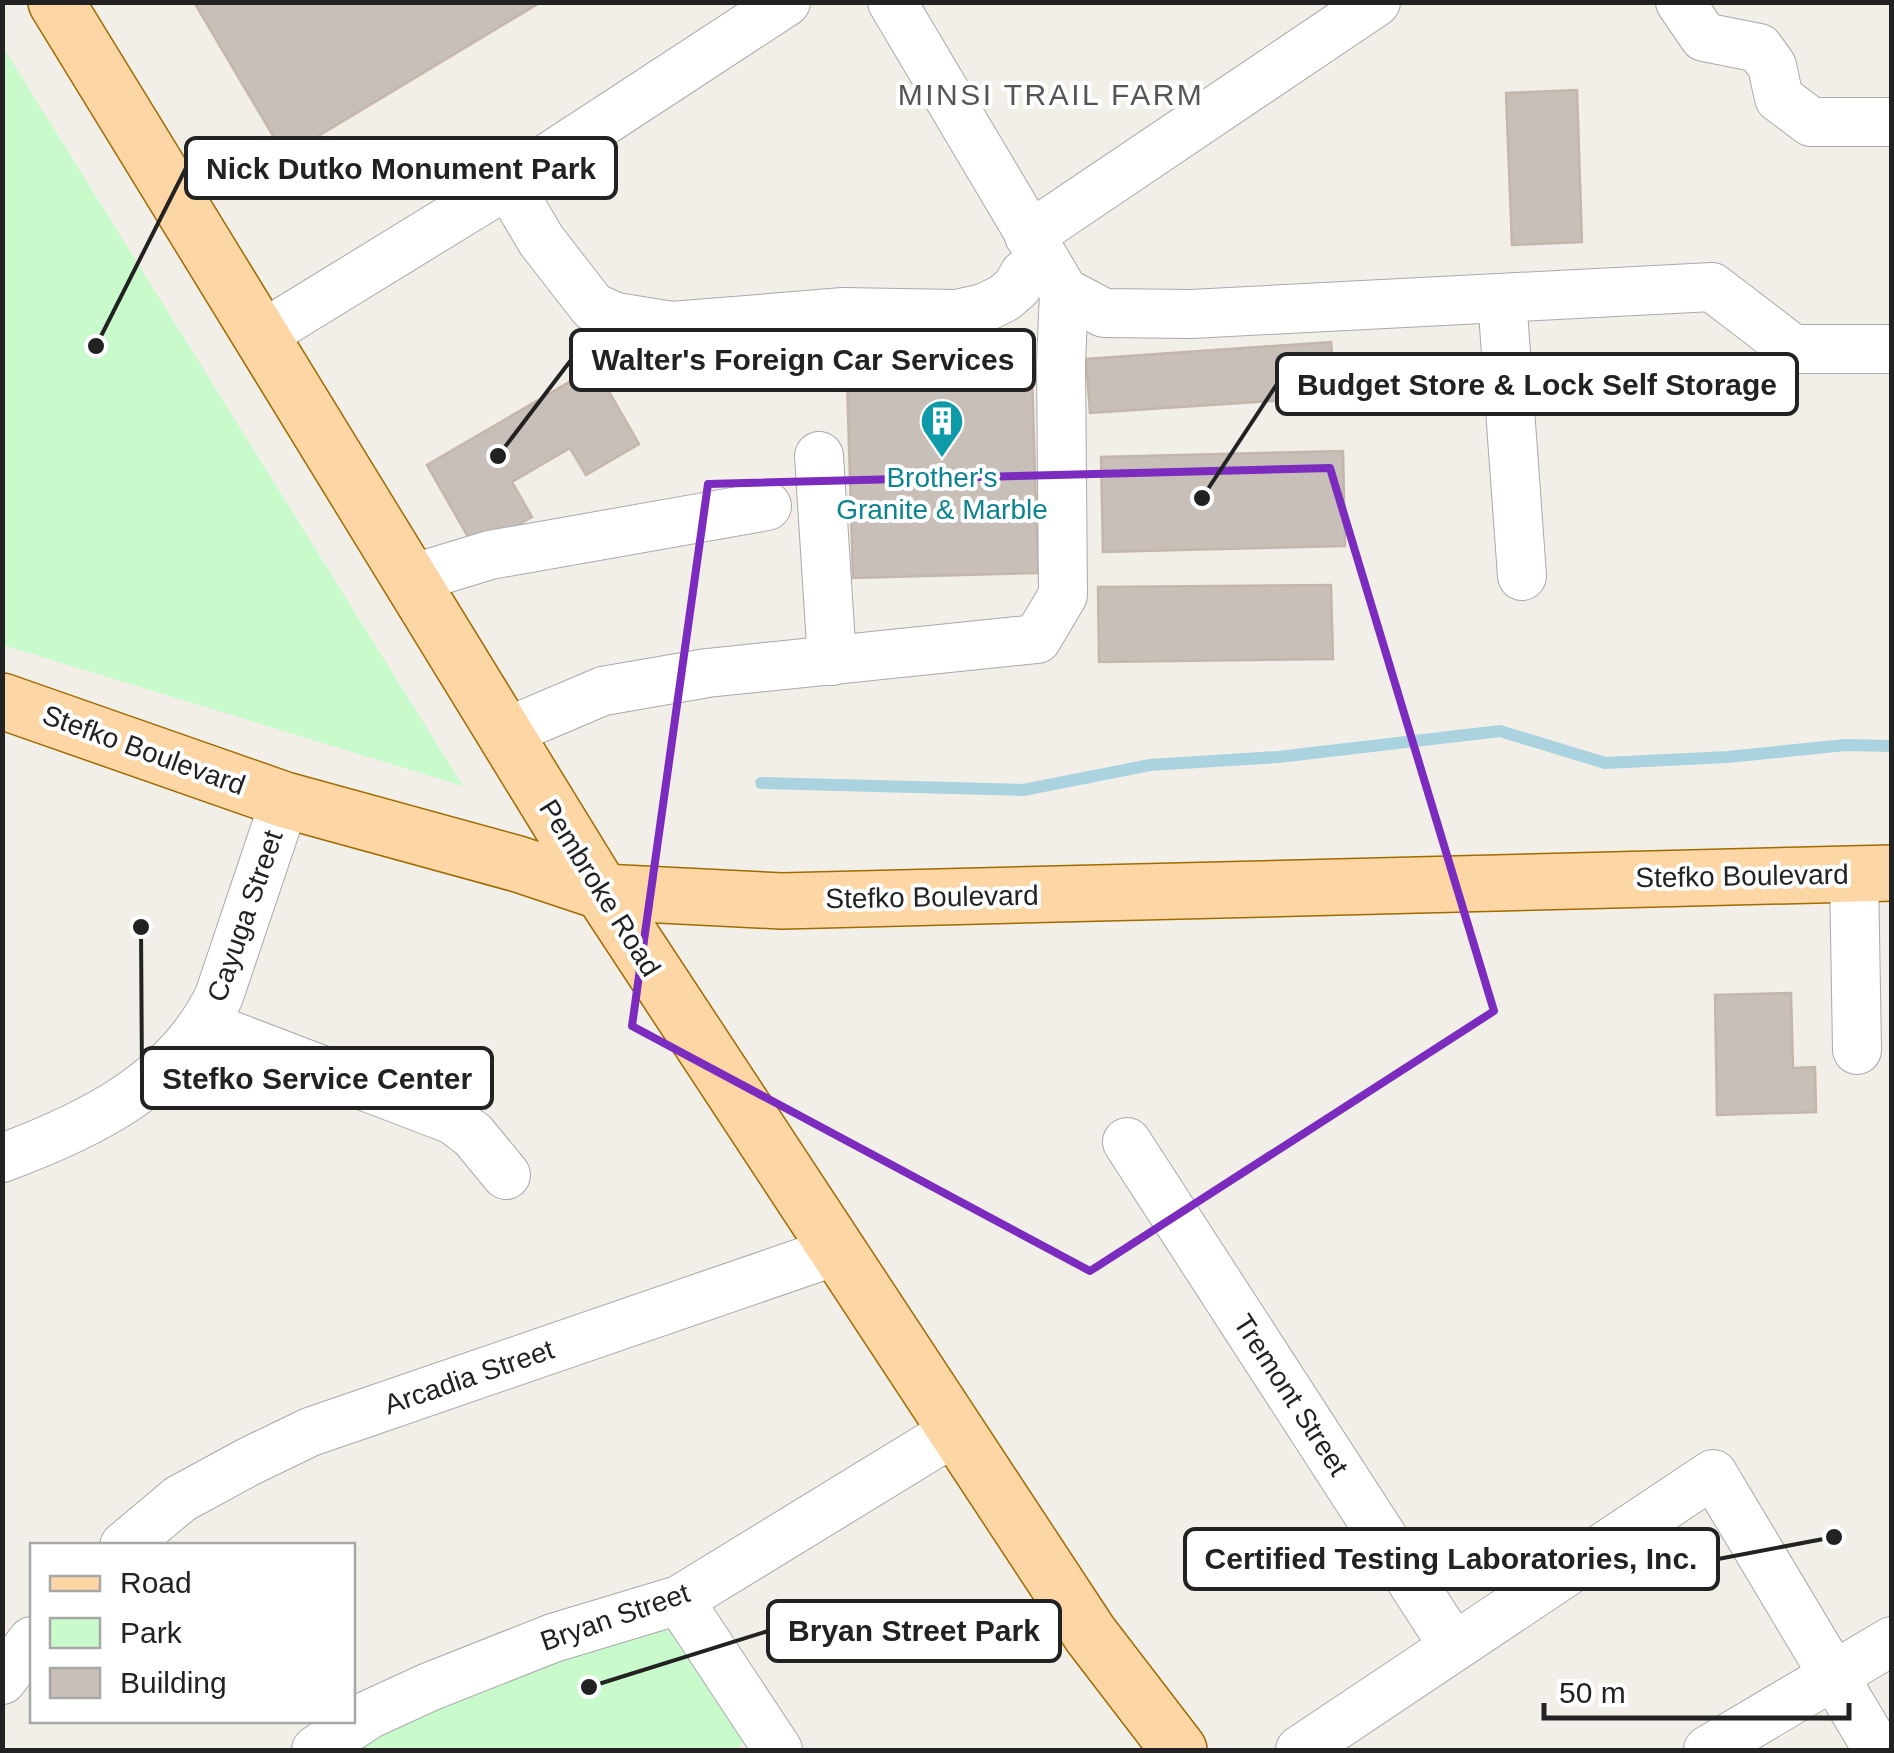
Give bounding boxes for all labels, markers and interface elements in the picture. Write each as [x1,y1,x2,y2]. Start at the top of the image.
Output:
district label: MINSI TRAIL FARM [898,78,1204,111]
callout: Nick Dutko Monument Park [186,138,616,198]
text: Nick Dutko Monument Park [206,152,596,185]
callout: Walter's Foreign Car Services [571,330,1034,390]
text: Walter's Foreign Car Services [592,343,1014,376]
callout: Budget Store & Lock Self Storage [1277,354,1797,414]
text: Budget Store & Lock Self Storage [1297,368,1777,401]
building icon: Brother's Granite & Marble [919,398,965,459]
place label: Brother's Granite & Marble [836,462,1048,525]
street label: Stefko Boulevard [39,699,249,801]
street label: Pembroke Road [533,794,667,982]
street label: Cayuga Street [201,826,289,1006]
street label: Stefko Boulevard [1635,859,1849,893]
street label: Stefko Boulevard [825,880,1039,914]
callout: Stefko Service Center [142,1048,492,1108]
text: Stefko Service Center [162,1062,472,1095]
street label: Tremont Street [1227,1309,1355,1481]
street label: Arcadia Street [380,1333,558,1421]
callout: Certified Testing Laboratories, Inc. [1185,1529,1718,1589]
text: Certified Testing Laboratories, Inc. [1205,1542,1697,1575]
legend [30,1543,355,1723]
text: Road [120,1566,192,1599]
street label: Bryan Street [536,1577,694,1657]
callout: Bryan Street Park [768,1601,1060,1661]
text: Bryan Street Park [788,1614,1040,1647]
text: Park [120,1616,183,1649]
scale bar [1544,1658,1849,1720]
text: Building [120,1666,227,1699]
text: 50 m [1559,1676,1626,1709]

